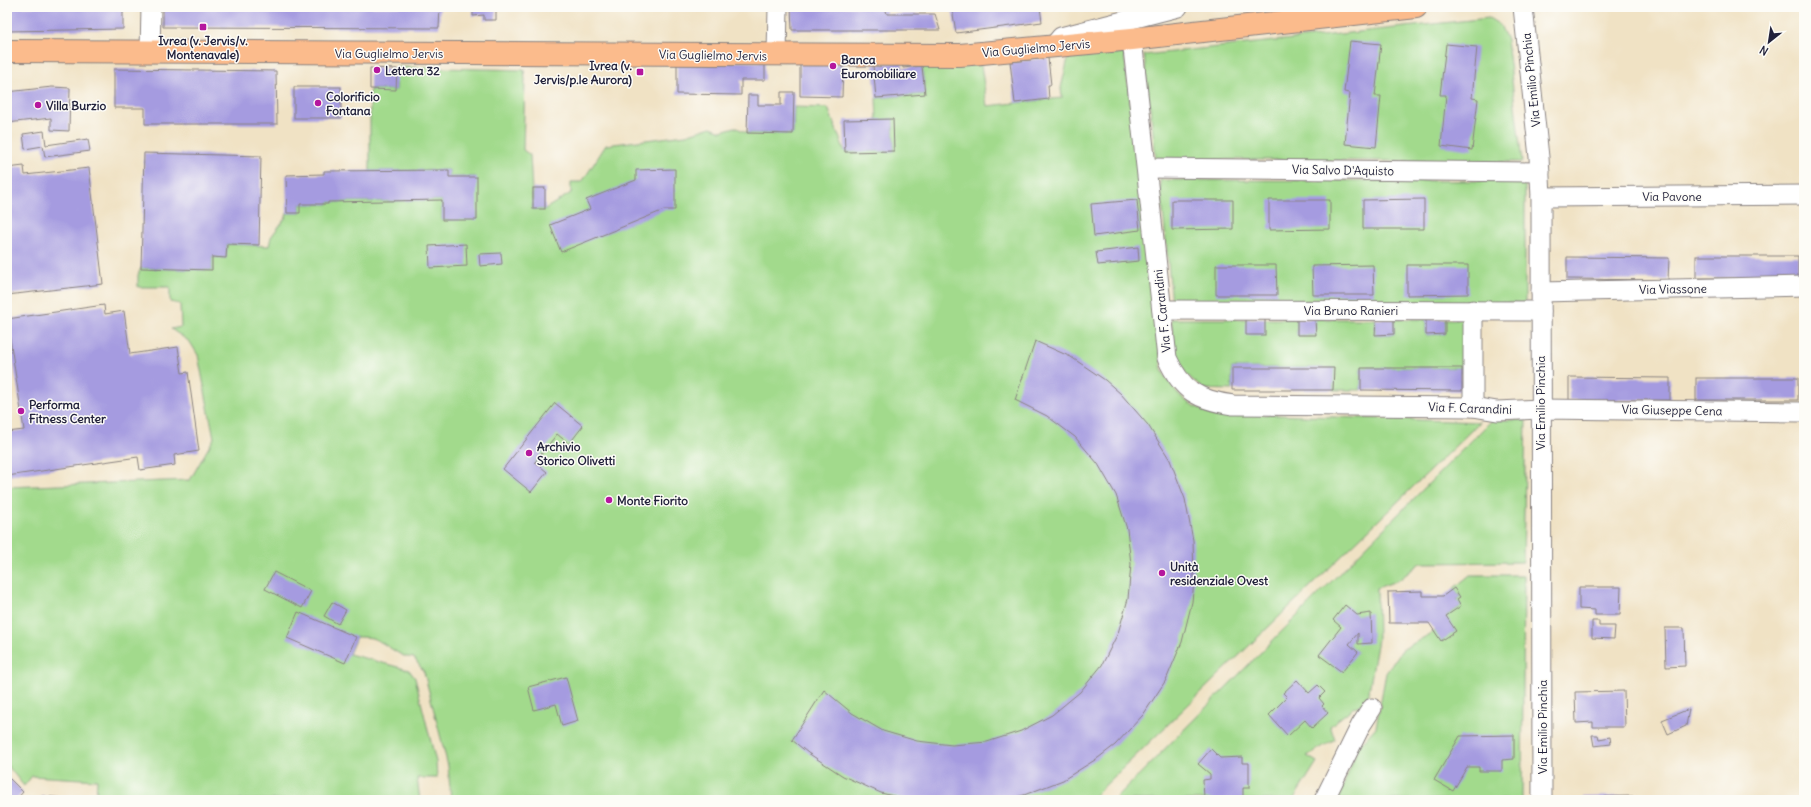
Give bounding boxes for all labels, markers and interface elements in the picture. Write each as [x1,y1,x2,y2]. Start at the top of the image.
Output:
marker: Ivrea (v. Jervis/v. Montenavale) [198,22,208,32]
north arrow [1749,22,1789,62]
street label: Via Emilio Pinchia [1519,32,1543,128]
place label: Ivrea (v. Jervis/v. Montenavale) [158,33,248,63]
street label: Via Guglielmo Jervis [981,36,1091,60]
text: N [1757,43,1771,59]
street label: Via Guglielmo Jervis [335,46,443,61]
street label: Via Guglielmo Jervis [659,47,767,63]
place label: Banca Euromobiliare [841,52,917,81]
place label: Ivrea (v. Jervis/p.le Aurora) [534,58,633,88]
marker: Banca Euromobiliare [828,61,838,71]
place label: Lettera 32 [385,63,440,78]
marker: Lettera 32 [372,65,382,75]
marker: Ivrea (v. Jervis/p.le Aurora) [635,67,645,77]
place label: Colorificio Fontana [326,89,380,118]
place label: Villa Burzio [46,98,106,113]
marker: Colorificio Fontana [313,98,323,108]
marker: Villa Burzio [33,100,43,110]
street label: Via Salvo D'Aquisto [1292,162,1394,178]
street label: Via Pavone [1642,189,1702,204]
street label: Via F. Carandini [1150,269,1174,353]
street label: Via Viassone [1639,281,1707,297]
street label: Via Bruno Ranieri [1304,303,1398,318]
street label: Via Emilio Pinchia [1533,356,1548,450]
place label: Performa Fitness Center [29,397,106,426]
street label: Via F. Carandini [1428,399,1512,417]
street label: Via Giuseppe Cena [1621,402,1723,418]
marker: Performa Fitness Center [16,406,26,416]
place label: Archivio Storico Olivetti [537,439,615,468]
marker: Archivio Storico Olivetti [524,448,534,458]
place label: Monte Fiorito [617,493,688,508]
marker: Monte Fiorito [604,495,614,505]
place label: Unità residenziale Ovest [1170,559,1269,588]
marker: Unità residenziale Ovest [1157,568,1167,578]
street label: Via Emilio Pinchia [1535,680,1550,774]

